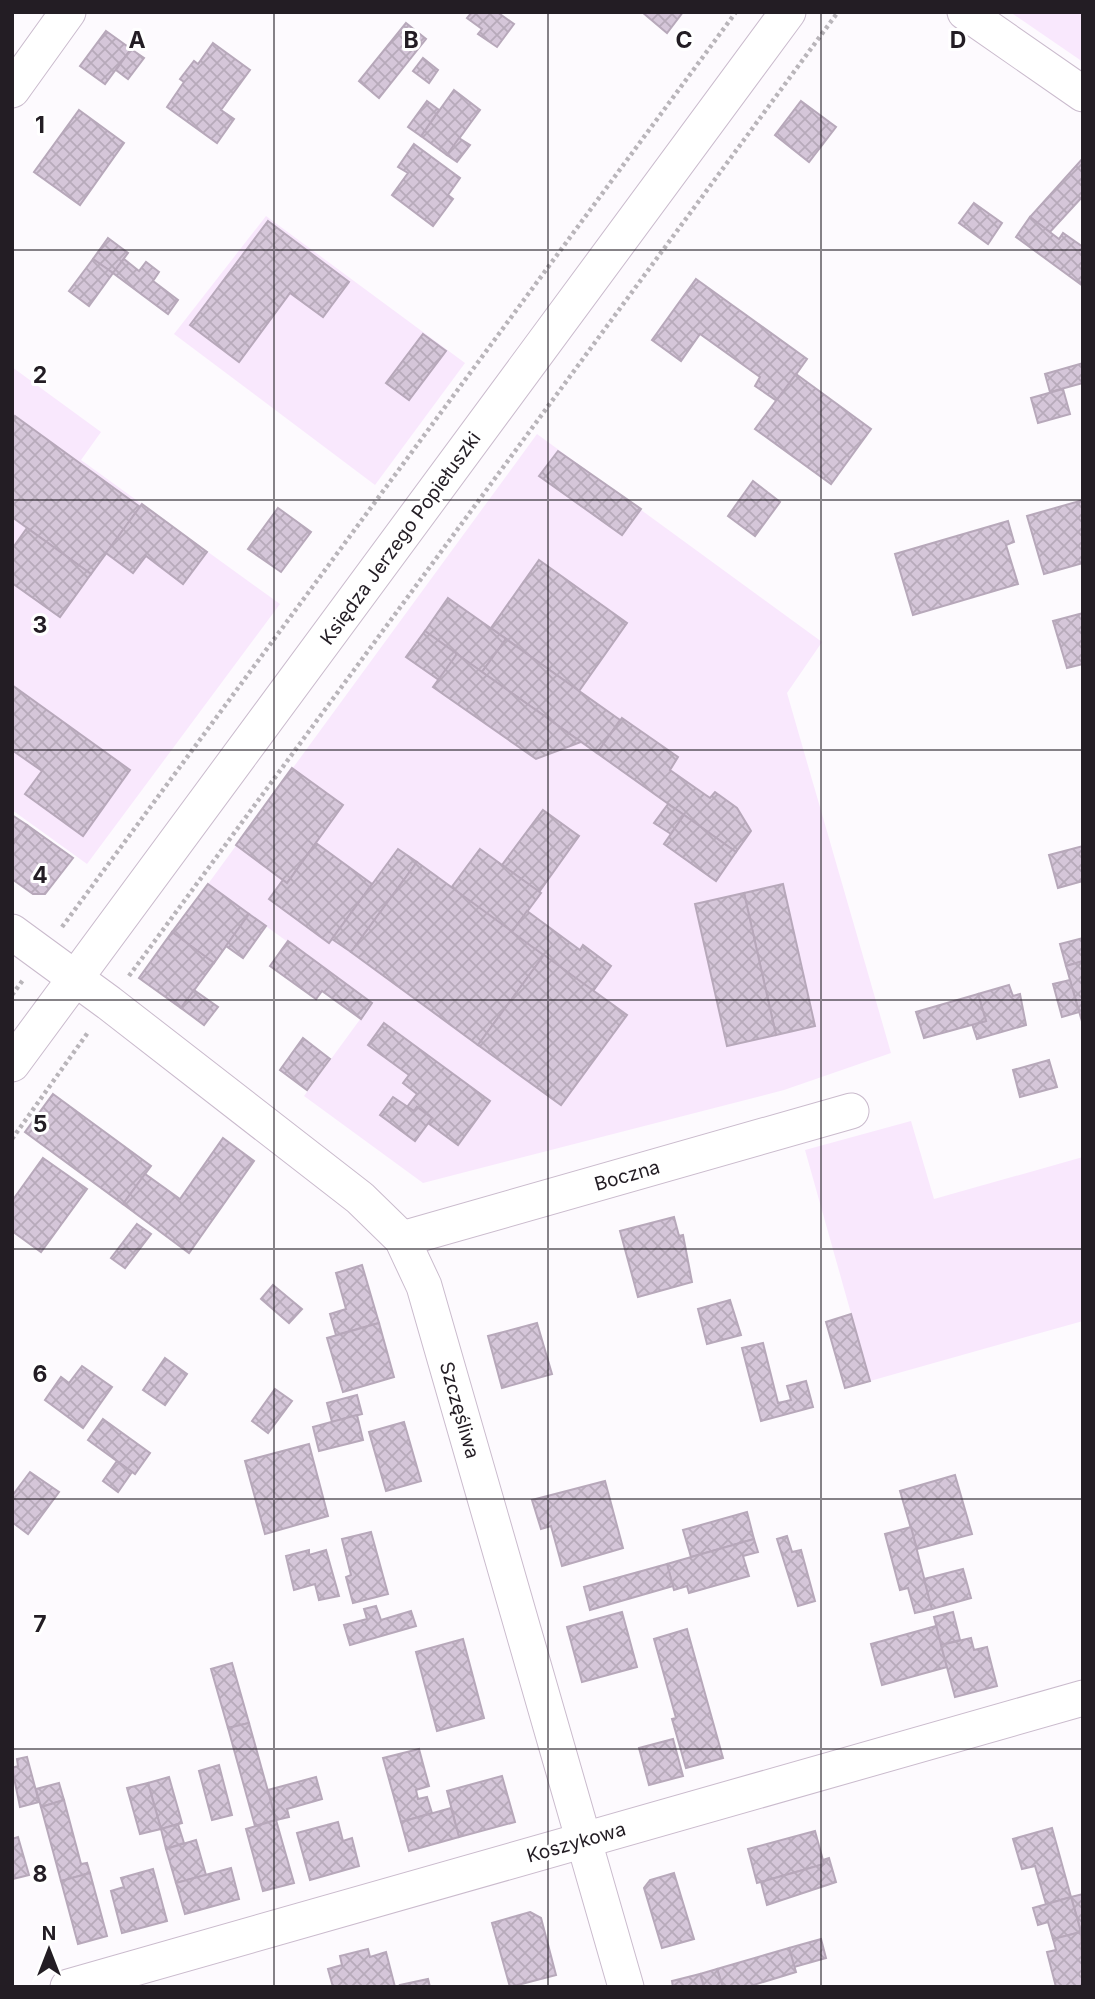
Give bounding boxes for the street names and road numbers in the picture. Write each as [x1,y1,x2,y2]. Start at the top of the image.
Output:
street label: Księdza Jerzego Popiełuszki [315,427,485,649]
street label: Boczna [592,1155,662,1196]
street label: Szczęśliwa [435,1359,484,1461]
street label: Koszykowa [524,1817,628,1868]

